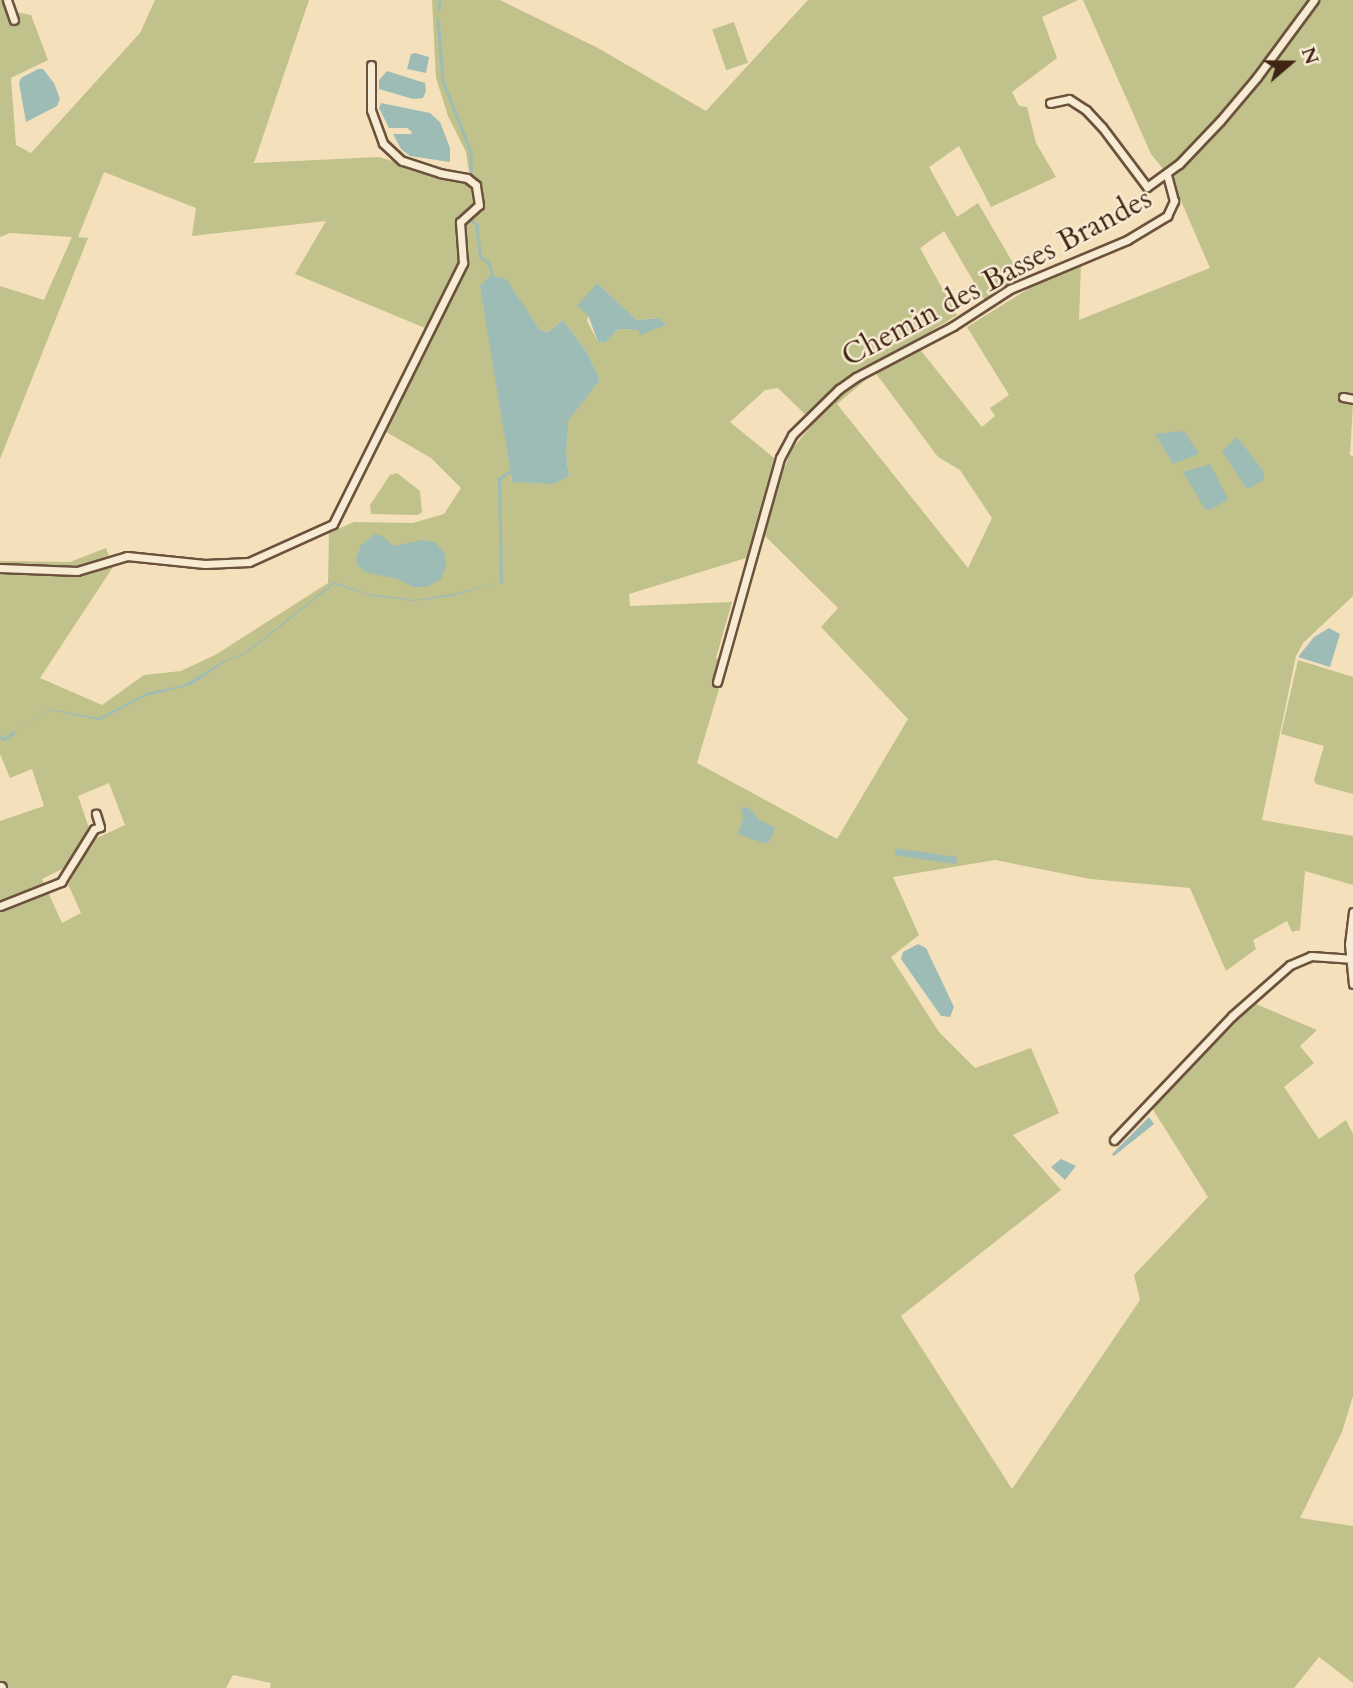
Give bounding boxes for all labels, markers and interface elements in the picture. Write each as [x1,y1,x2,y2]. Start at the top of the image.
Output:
north arrow [1255,28,1325,98]
text: N [1295,44,1325,68]
street label: Chemin des Basses Brandes [836,181,1158,375]

